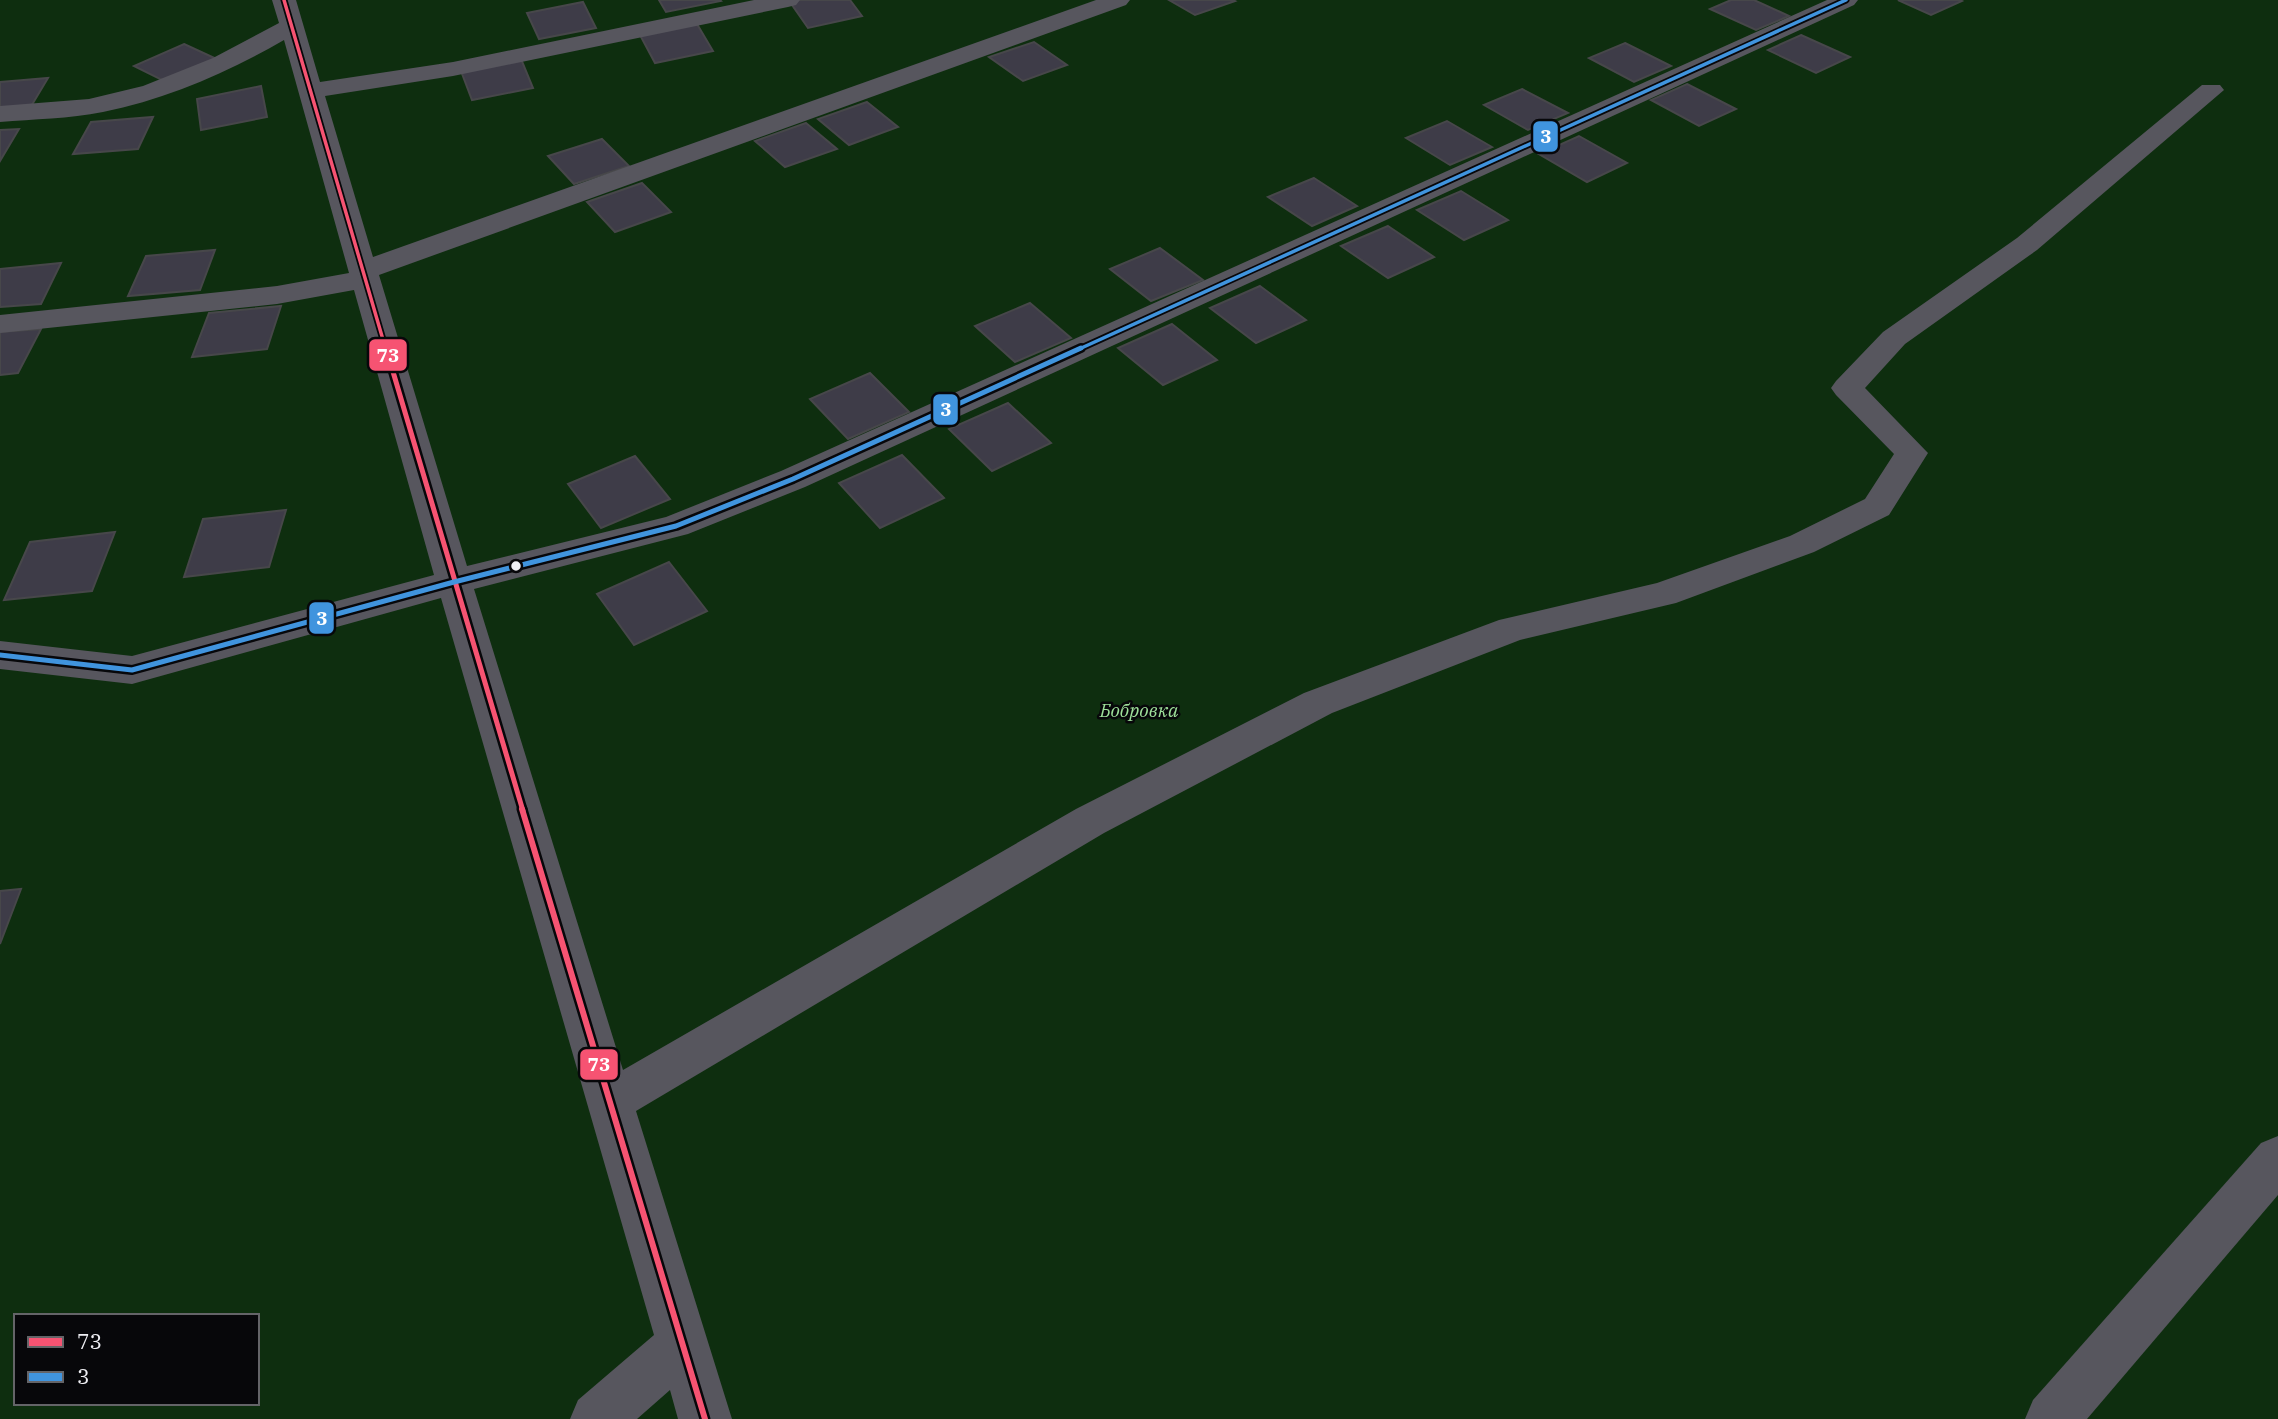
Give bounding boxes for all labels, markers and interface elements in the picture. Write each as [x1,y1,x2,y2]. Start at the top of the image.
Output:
line badge: 3 [1532,120,1559,153]
text: 3 [1540,124,1552,148]
line badge: 73 [368,338,408,372]
text: 73 [377,343,399,367]
line badge: 3 [932,393,959,426]
text: 3 [940,397,952,421]
unlabelled marker [509,559,523,573]
line badge: 3 [308,601,335,635]
text: 3 [316,606,328,630]
park label: Бобровка [1099,698,1179,722]
line badge: 73 [579,1048,619,1081]
text: 73 [588,1052,610,1076]
legend [14,1314,259,1405]
text: 73 [77,1327,102,1355]
text: 3 [77,1362,90,1390]

